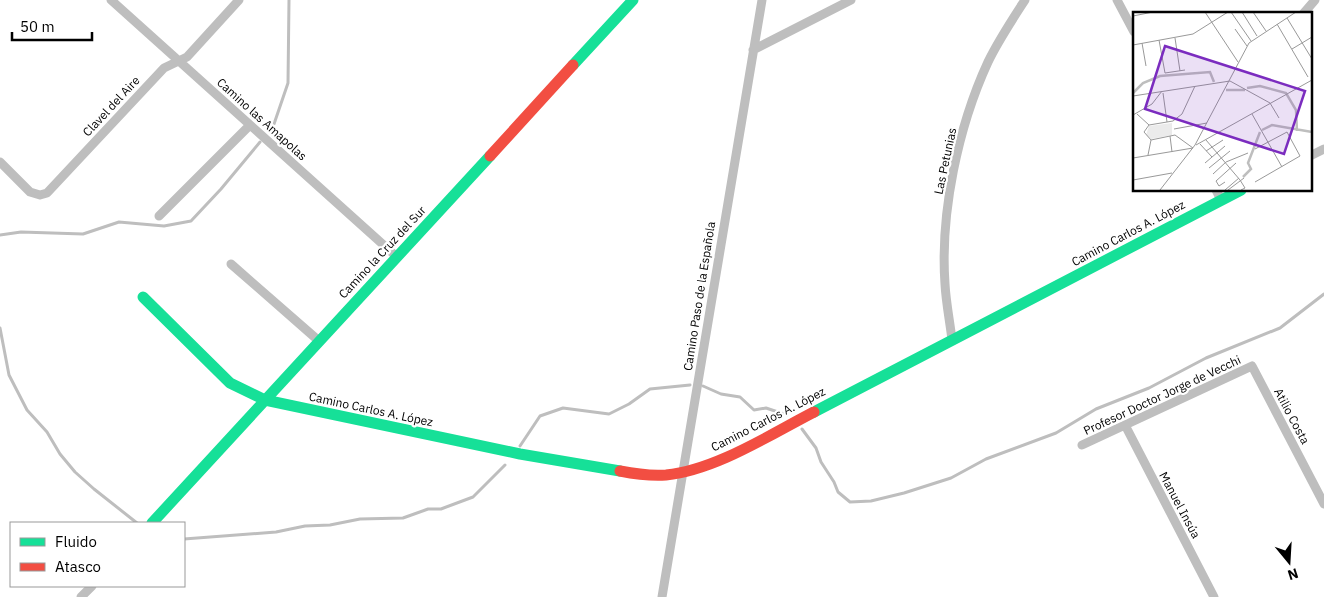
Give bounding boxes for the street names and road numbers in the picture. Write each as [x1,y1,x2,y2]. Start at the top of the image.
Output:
street label: Clavel del Aire [79,73,143,139]
street label: Camino las Amapolas [214,75,310,163]
street label: Las Petunias [931,126,959,196]
street label: Camino Carlos A. López [1069,197,1188,269]
street label: Camino la Cruz del Sur [335,202,429,301]
street label: Camino Paso de la Española [680,220,718,372]
street label: Profesor Doctor Jorge de Vecchi [1081,352,1243,438]
street label: Camino Carlos A. López [708,383,828,454]
street label: Atilio Costa [1271,385,1313,447]
street label: Camino Carlos A. López [308,389,435,430]
street label: Manuel Insúa [1156,469,1204,541]

